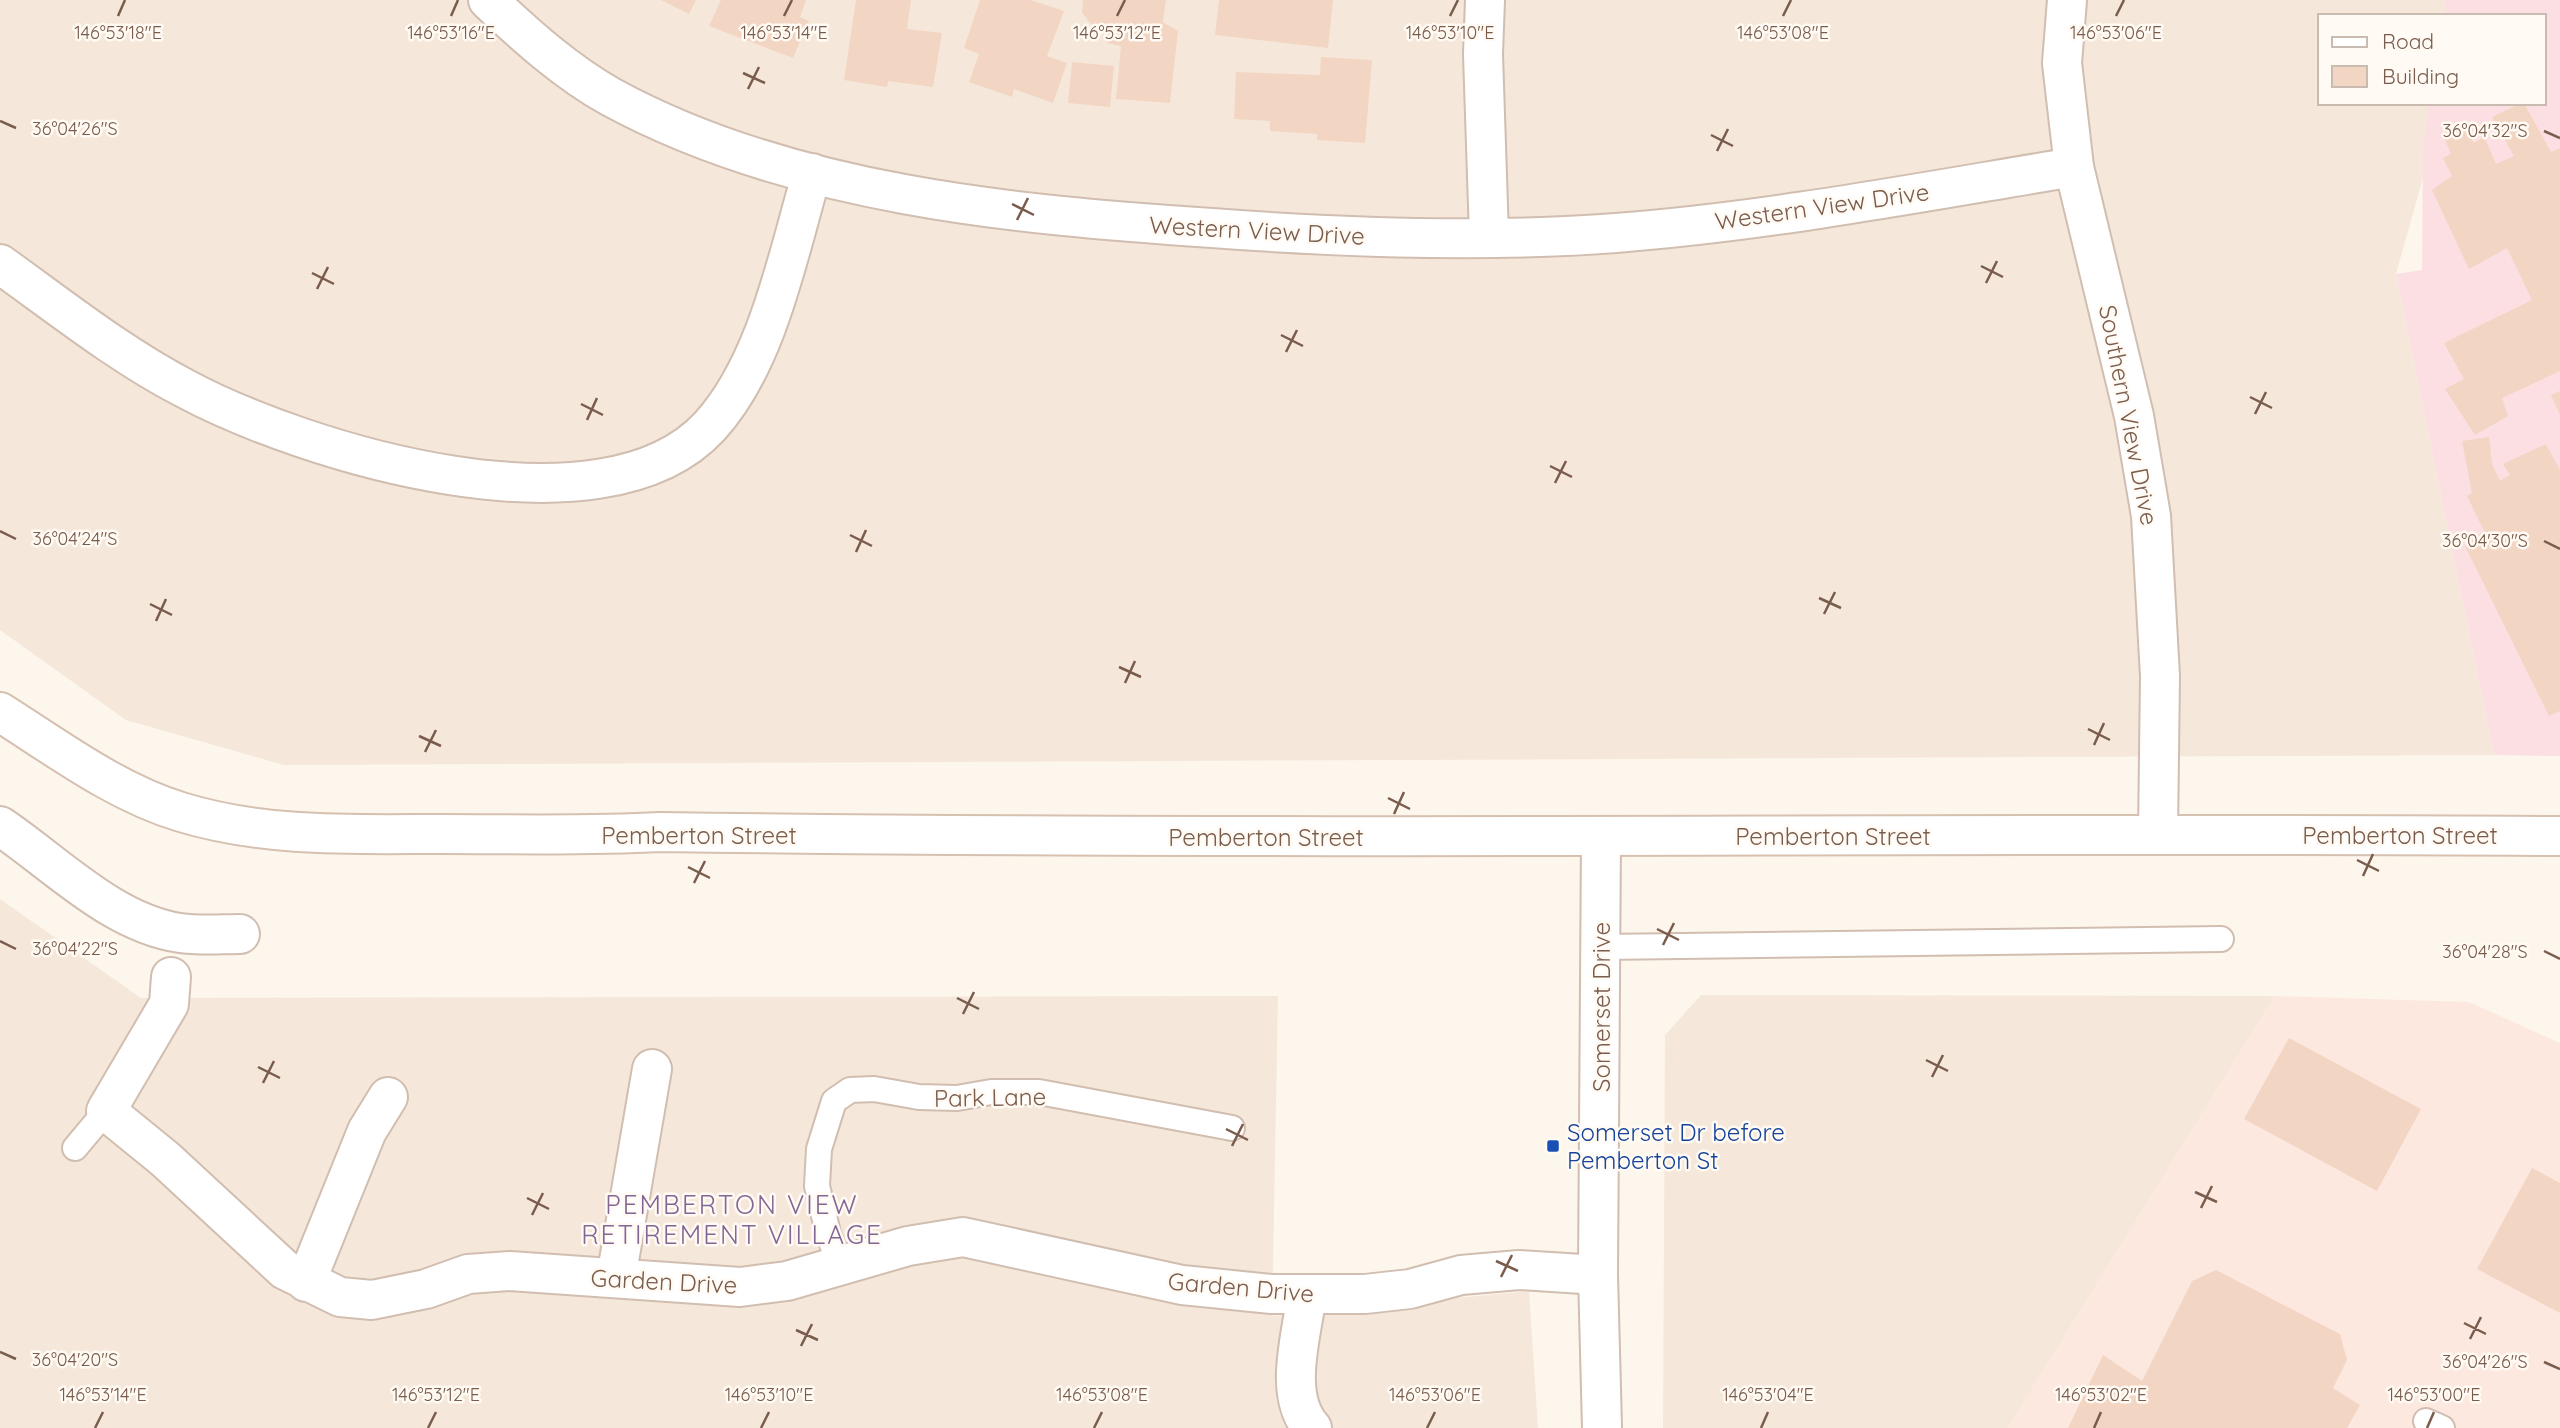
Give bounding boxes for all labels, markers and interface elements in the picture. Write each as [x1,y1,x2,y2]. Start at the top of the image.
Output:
legend [2318,14,2546,105]
text: 146°53'18"E [74,21,162,44]
text: 146°53'16"E [407,21,495,44]
text: 146°53'14"E [740,21,828,44]
text: 146°53'12"E [1073,21,1161,44]
text: 146°53'10"E [1406,21,1494,44]
text: 146°53'08"E [1737,21,1829,44]
text: 146°53'06"E [2070,21,2162,44]
text: Road [2382,28,2434,54]
text: Building [2382,63,2459,89]
text: 36°04'26"S [32,117,118,140]
text: 36°04'32"S [2442,119,2528,142]
street label: Western View Drive [1713,176,1931,236]
street label: Western View Drive [1148,209,1366,251]
street label: Southern View Drive [2093,302,2165,528]
text: 36°04'24"S [33,527,117,550]
text: 36°04'30"S [2442,529,2528,552]
street label: Pemberton Street [601,820,797,850]
street label: Pemberton Street [2302,820,2498,850]
street label: Pemberton Street [1735,821,1931,851]
street label: Pemberton Street [1168,822,1364,852]
street label: Somerset Drive [1586,922,1616,1092]
text: 36°04'22"S [32,937,118,960]
text: 36°04'28"S [2442,940,2528,963]
street label: Park Lane [934,1081,1046,1113]
place label: Somerset Dr before Pemberton St [1567,1117,1785,1175]
marker: Somerset Dr before Pemberton St [1545,1138,1561,1154]
district label: PEMBERTON VIEW RETIREMENT VILLAGE [581,1188,883,1251]
street label: Garden Drive [590,1262,738,1300]
street label: Garden Drive [1167,1266,1315,1308]
text: 36°04'20"S [32,1348,118,1371]
text: 36°04'26"S [2442,1350,2528,1373]
text: 146°53'14"E [59,1383,147,1406]
text: 146°53'12"E [392,1383,480,1406]
text: 146°53'10"E [725,1383,813,1406]
text: 146°53'08"E [1056,1383,1148,1406]
text: 146°53'06"E [1389,1383,1481,1406]
text: 146°53'04"E [1722,1383,1814,1406]
text: 146°53'02"E [2055,1383,2147,1406]
text: 146°53'00"E [2388,1383,2480,1406]

